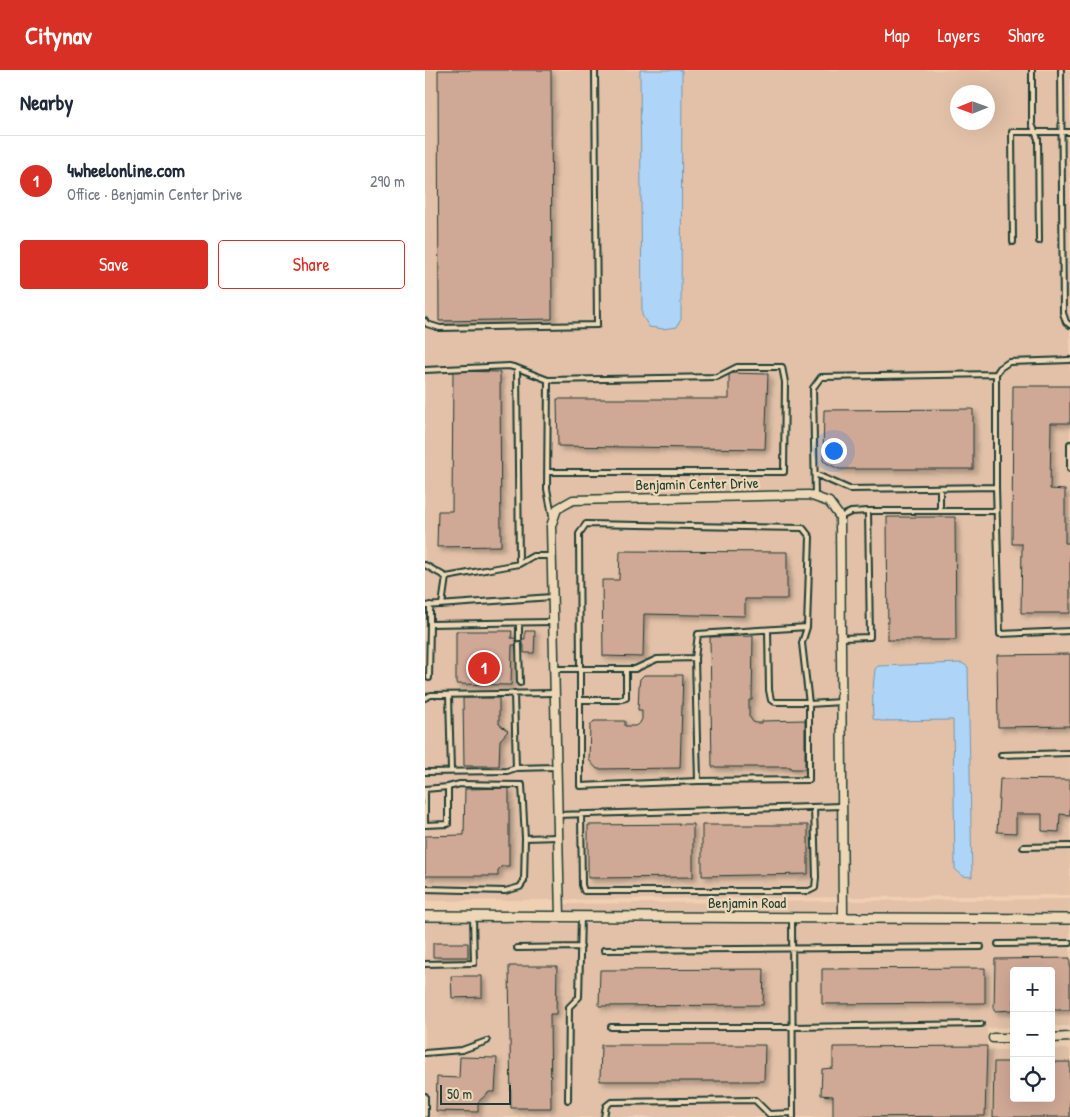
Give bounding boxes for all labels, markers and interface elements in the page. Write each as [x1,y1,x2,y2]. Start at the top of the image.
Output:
text: Citynav [25,19,92,51]
text: Map [884,23,910,48]
text: Layers [938,23,980,48]
text: Share [1008,23,1045,48]
north arrow [950,85,995,130]
text: Nearby [20,88,73,117]
text: 4wheelonline.com [67,157,185,183]
text: 1 [33,170,39,192]
text: 290 m [370,170,405,192]
text: Office · Benjamin Center Drive [67,183,242,205]
button: Save [20,240,208,289]
button: Share [218,240,405,289]
your location [821,438,847,464]
street label: Benjamin Center Drive [635,472,759,495]
pin: 1 [468,649,500,687]
street label: Benjamin Road [708,892,786,913]
map controls [1010,967,1055,1102]
button: + [1010,967,1055,1012]
button: − [1010,1012,1055,1057]
button: locate [1010,1057,1055,1102]
scale bar [440,1082,511,1105]
text: 50 m [447,1084,472,1103]

